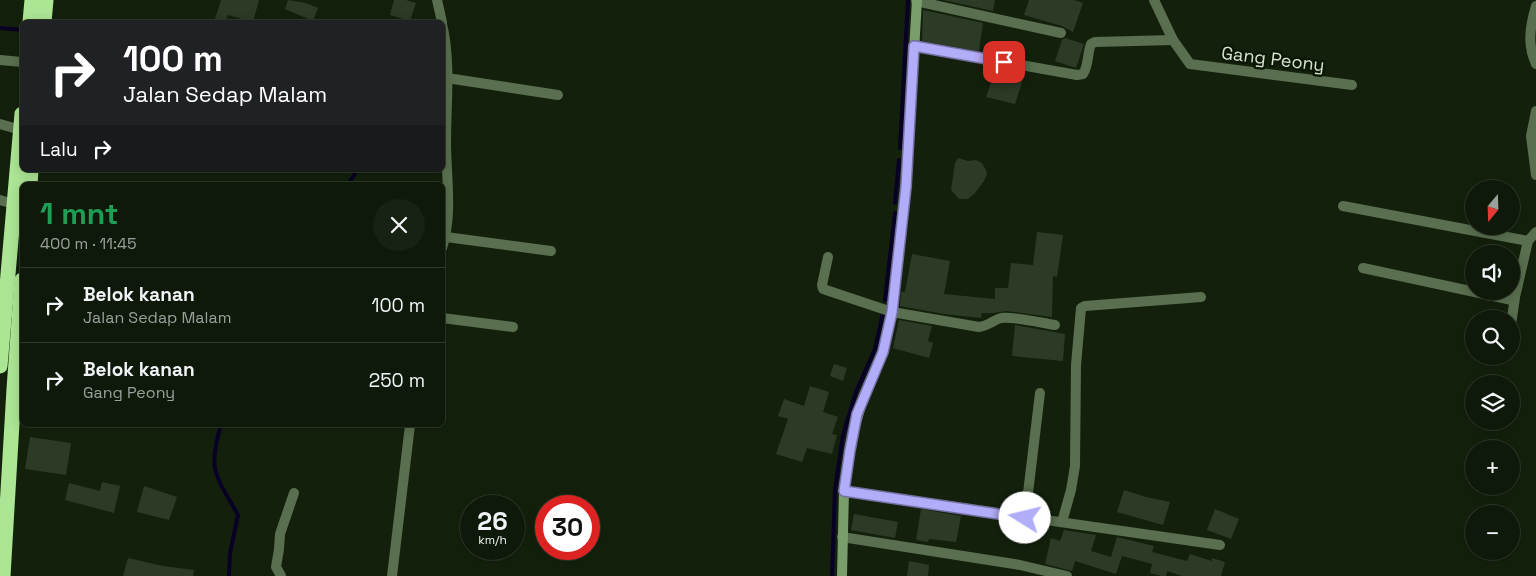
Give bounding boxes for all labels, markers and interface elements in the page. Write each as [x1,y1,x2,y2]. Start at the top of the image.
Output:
text: 100 m [123,37,223,81]
icon: right [40,40,105,105]
pin [983,41,1025,83]
street label: Gang Peony [1220,41,1326,76]
icon: arrive [990,48,1018,76]
text: Jalan Sedap Malam [123,80,327,108]
icon: right [88,135,116,163]
text: Lalu [40,137,78,162]
north arrow [1465,180,1520,235]
map controls [1465,180,1520,560]
text: 1 mnt [40,194,119,233]
button: close [373,199,425,251]
text: 400 m · 11:45 [40,233,137,254]
button: sound [1465,245,1520,300]
text: Belok kanan [83,282,195,307]
icon: right [40,291,68,319]
text: 100 m [371,293,425,318]
text: Jalan Sedap Malam [83,307,231,328]
button: search [1465,310,1520,365]
text: Belok kanan [83,357,195,382]
icon: right [40,366,68,394]
text: 250 m [369,368,425,393]
button: layers [1465,375,1520,430]
text: Gang Peony [83,382,175,403]
button: + [1465,440,1520,495]
position arrow [998,491,1050,543]
speed limit sign: 30 [535,495,600,560]
text: 26 [477,505,508,537]
button: − [1465,505,1520,560]
text: km/h [478,532,507,548]

